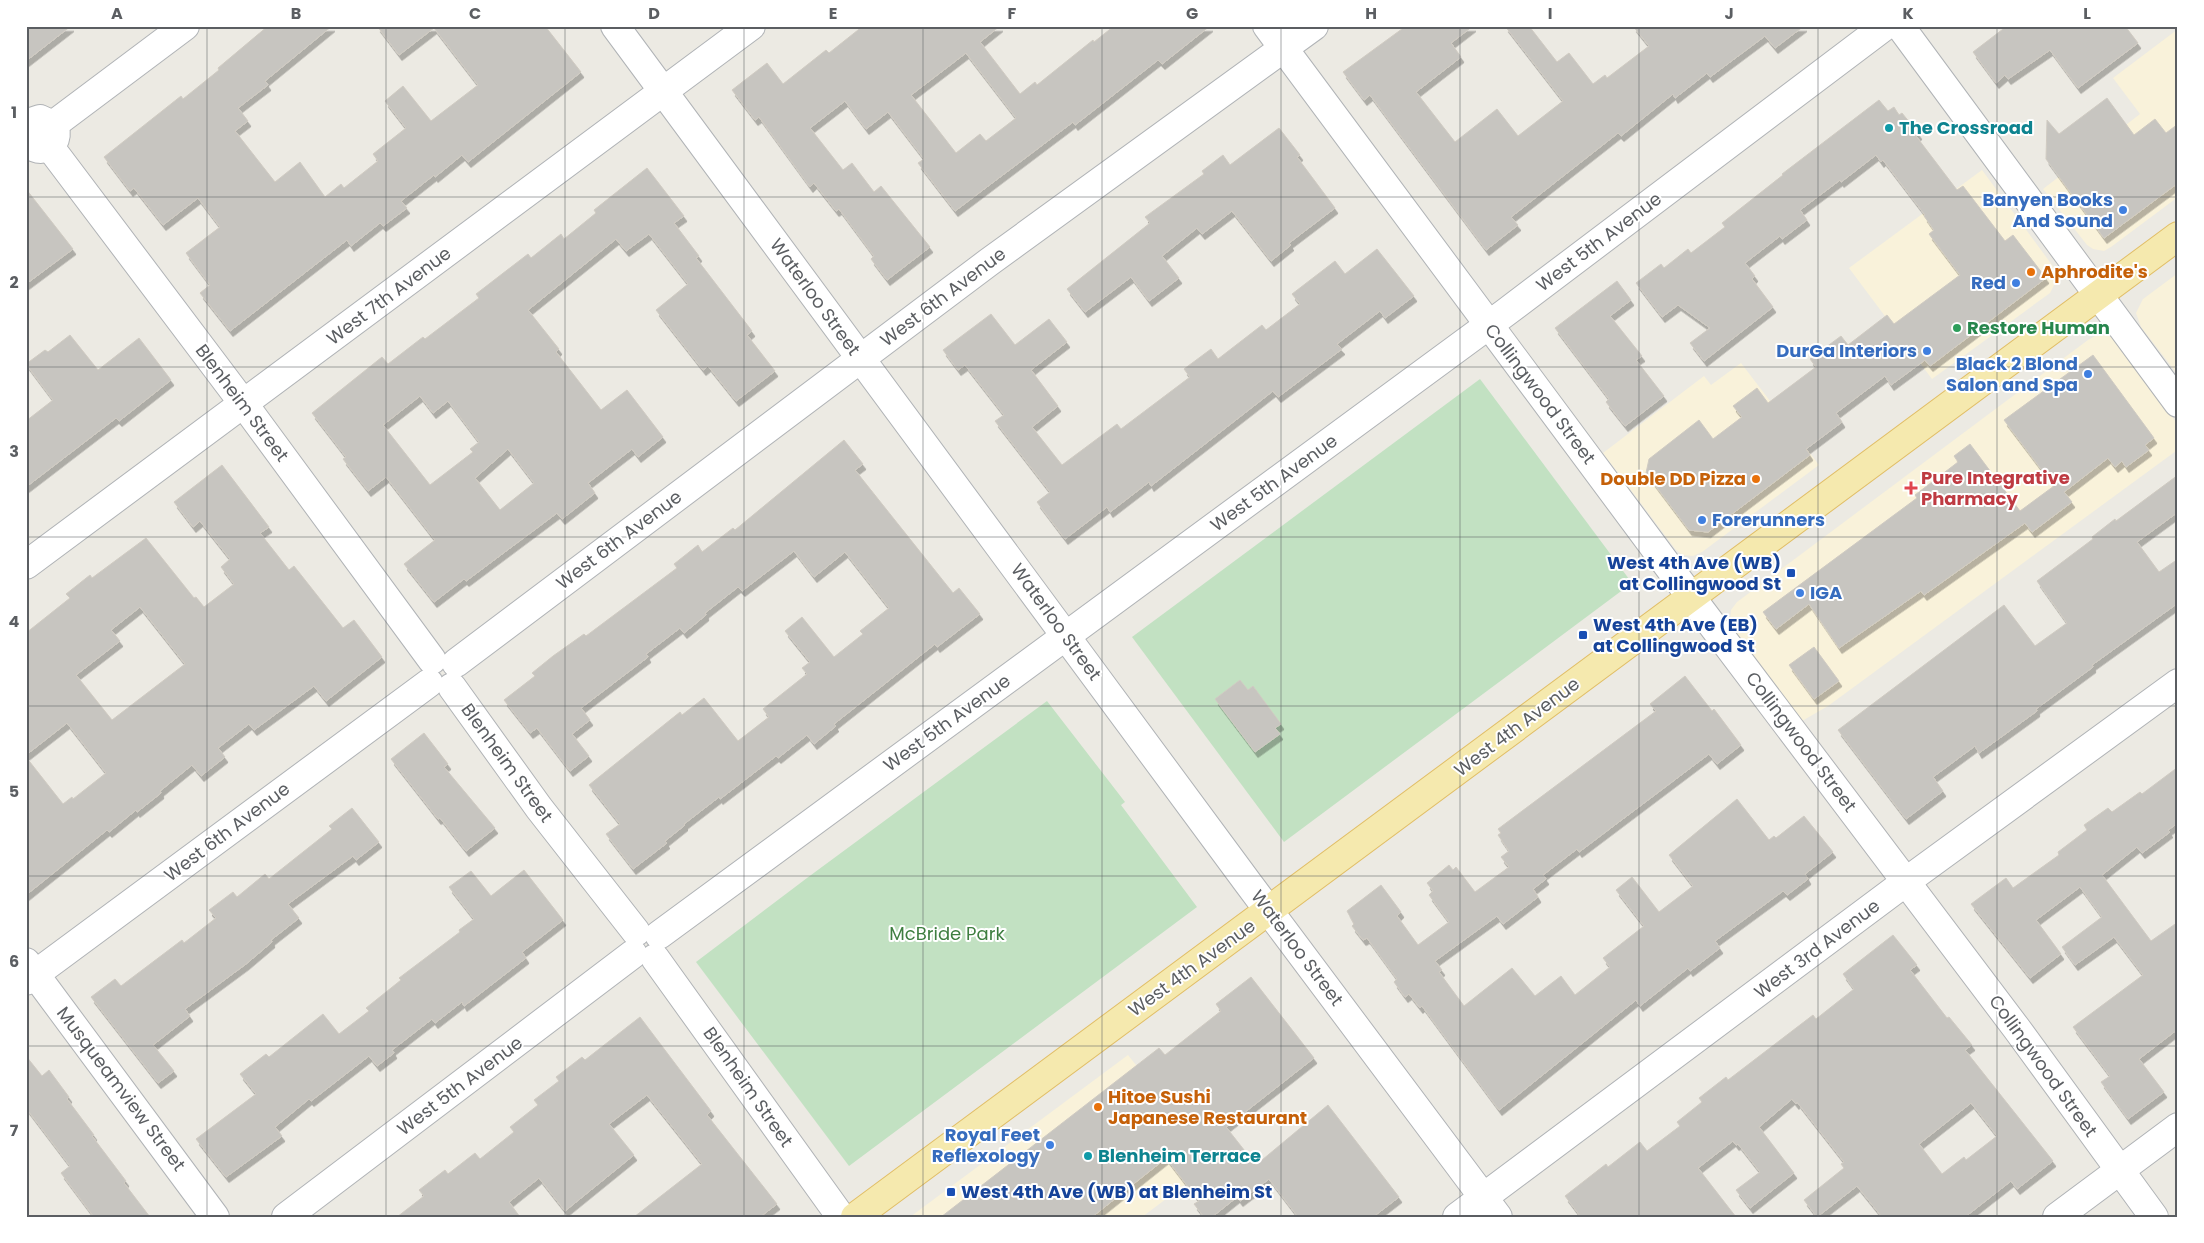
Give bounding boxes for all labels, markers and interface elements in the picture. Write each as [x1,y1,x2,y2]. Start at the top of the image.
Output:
text: A [111,2,123,25]
text: B [291,2,301,25]
text: C [469,2,481,25]
text: D [648,2,660,25]
text: E [829,2,837,25]
text: F [1008,2,1017,25]
text: G [1186,2,1198,25]
text: H [1365,2,1377,25]
text: I [1548,2,1552,25]
text: J [1724,2,1734,25]
text: K [1902,2,1914,25]
text: L [2083,2,2091,25]
text: 1 [11,101,17,124]
place label: The Crossroad [1899,115,2033,140]
marker: The Crossroad [1883,122,1895,134]
street label: West 5th Avenue [1531,186,1667,297]
place label: Banyen Books And Sound [1982,187,2113,233]
marker: Banyen Books And Sound [2117,204,2129,216]
street label: Waterloo Street [764,233,866,360]
street label: West 7th Avenue [321,241,456,351]
street label: West 6th Avenue [875,241,1011,352]
place label: Aphrodite's [2041,259,2148,284]
marker: Aphrodite's [2025,266,2037,278]
place label: Red [1971,270,2006,295]
text: 2 [9,271,19,294]
marker: Red [2010,277,2022,289]
place label: Restore Human [1967,315,2110,340]
street label: Collingwood Street [1479,318,1601,469]
marker: Restore Human [1951,322,1963,334]
place label: DurGa Interiors [1776,338,1917,363]
street label: Blenheim Street [190,339,295,467]
marker: DurGa Interiors [1921,345,1933,357]
place label: Black 2 Blond Salon and Spa [1946,351,2078,397]
marker: Black 2 Blond Salon and Spa [2082,368,2094,380]
street label: West 5th Avenue [1205,428,1342,537]
text: 3 [9,440,19,463]
place label: Pure Integrative Pharmacy [1921,465,2070,511]
place label: Double DD Pizza [1600,466,1746,491]
marker: Double DD Pizza [1750,473,1762,485]
marker: Pure Integrative Pharmacy [1905,482,1917,494]
street label: West 6th Avenue [551,484,687,595]
place label: Forerunners [1712,507,1825,532]
marker: Forerunners [1696,514,1708,526]
place label: West 4th Ave (WB) at Collingwood St [1607,550,1781,596]
street label: Waterloo Street [1005,558,1107,685]
marker: West 4th Ave (WB) at Collingwood St [1785,567,1797,579]
place label: IGA [1810,580,1842,605]
marker: IGA [1794,587,1806,599]
text: 4 [9,610,20,633]
place label: West 4th Ave (EB) at Collingwood St [1593,612,1758,658]
marker: West 4th Ave (EB) at Collingwood St [1577,629,1589,641]
street label: Collingwood Street [1740,666,1862,817]
street label: West 5th Avenue [878,668,1015,777]
street label: West 4th Avenue [1449,671,1585,782]
street label: Blenheim Street [456,698,559,827]
street label: West 6th Avenue [159,776,295,887]
text: 5 [9,780,19,803]
street label: Waterloo Street [1246,885,1349,1011]
street label: West 3rd Avenue [1749,893,1885,1004]
street label: West 4th Avenue [1123,913,1260,1022]
park label: McBride Park [889,921,1005,946]
text: 6 [9,950,19,973]
street label: Collingwood Street [1983,990,2103,1142]
street label: Musqueamview Street [51,1001,192,1176]
street label: Blenheim Street [698,1022,799,1152]
street label: West 5th Avenue [392,1030,528,1141]
place label: Hitoe Sushi Japanese Restaurant [1108,1084,1307,1130]
marker: Hitoe Sushi Japanese Restaurant [1092,1101,1104,1113]
text: 7 [10,1119,19,1142]
place label: Royal Feet Reflexology [932,1122,1041,1168]
marker: Royal Feet Reflexology [1044,1139,1056,1151]
place label: Blenheim Terrace [1098,1143,1261,1168]
marker: Blenheim Terrace [1082,1150,1094,1162]
place label: West 4th Ave (WB) at Blenheim St [961,1179,1272,1204]
marker: West 4th Ave (WB) at Blenheim St [945,1186,957,1198]

